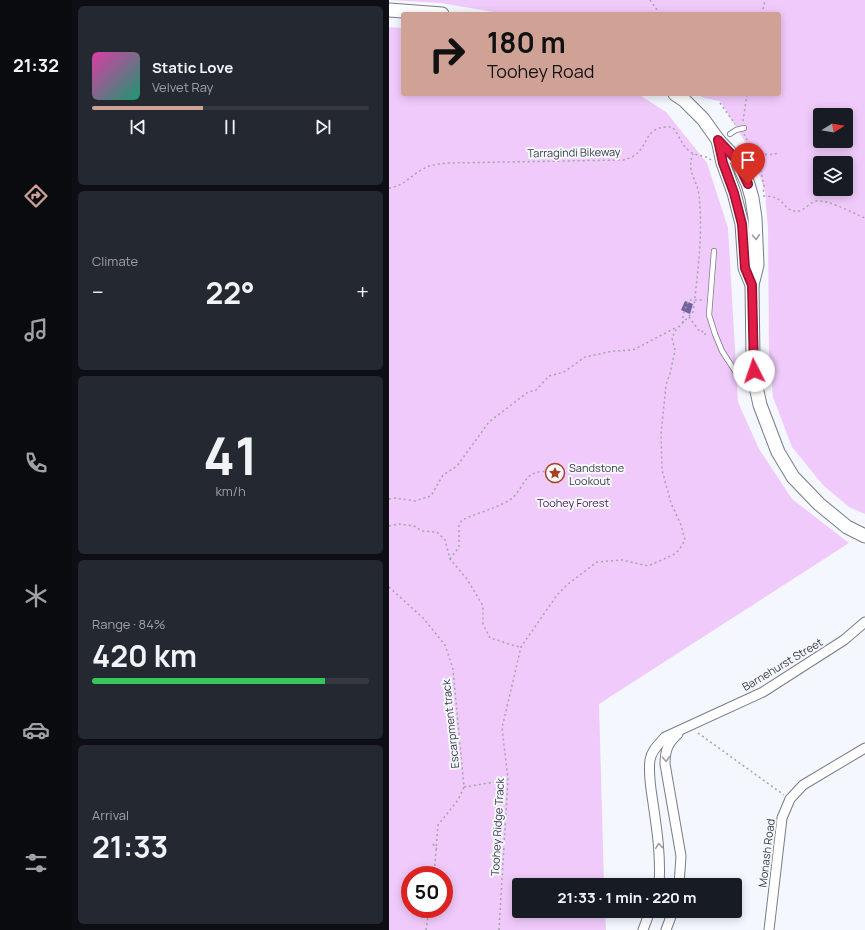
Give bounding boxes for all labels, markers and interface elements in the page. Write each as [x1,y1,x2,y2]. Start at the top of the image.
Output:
text: 180 m [487,23,566,61]
icon: right [421,28,473,80]
text: 21:32 [13,53,59,77]
text: Static Love [152,57,233,78]
text: Toohey Road [487,59,594,83]
text: Velvet Ray [152,78,213,96]
north arrow [813,108,853,148]
map controls [813,108,853,196]
icon: previous [127,116,149,138]
icon: pause [219,116,241,138]
icon: next [312,116,334,138]
pin [731,143,765,184]
street label: Tarragindi Bikeway [527,144,621,160]
icon: arrive [737,149,759,171]
button: layers [813,156,853,196]
icon: directions [22,182,50,210]
one-way arrow [752,234,760,240]
text: Climate [92,252,138,270]
text: 22° [205,272,255,313]
text: − [92,277,104,307]
text: + [356,277,369,307]
icon: music [22,316,50,344]
position arrow [733,350,775,392]
text: 41 [203,420,258,491]
icon: phone [22,449,50,477]
place label: Sandstone Lookout [569,460,625,488]
place icon: Sandstone Lookout [544,462,566,484]
text: km/h [215,482,246,500]
park label: Toohey Forest [537,495,609,510]
icon: climate [22,582,50,610]
text: Range · 84% [92,615,166,633]
street label: Barnehurst Street [739,634,825,694]
text: 420 km [92,635,197,676]
street label: Escarpment track [438,678,462,769]
icon: car [22,716,50,744]
one-way arrow [661,756,670,762]
street label: Toohey Ridge Track [487,777,507,876]
text: Arrival [92,806,129,824]
street label: Monash Road [754,818,778,888]
text: 21:33 [92,826,168,867]
one-way arrow [654,843,663,849]
icon: filters [22,849,50,877]
speed limit sign: 50 [401,866,453,918]
text: 21:33 · 1 min · 220 m [558,887,696,908]

